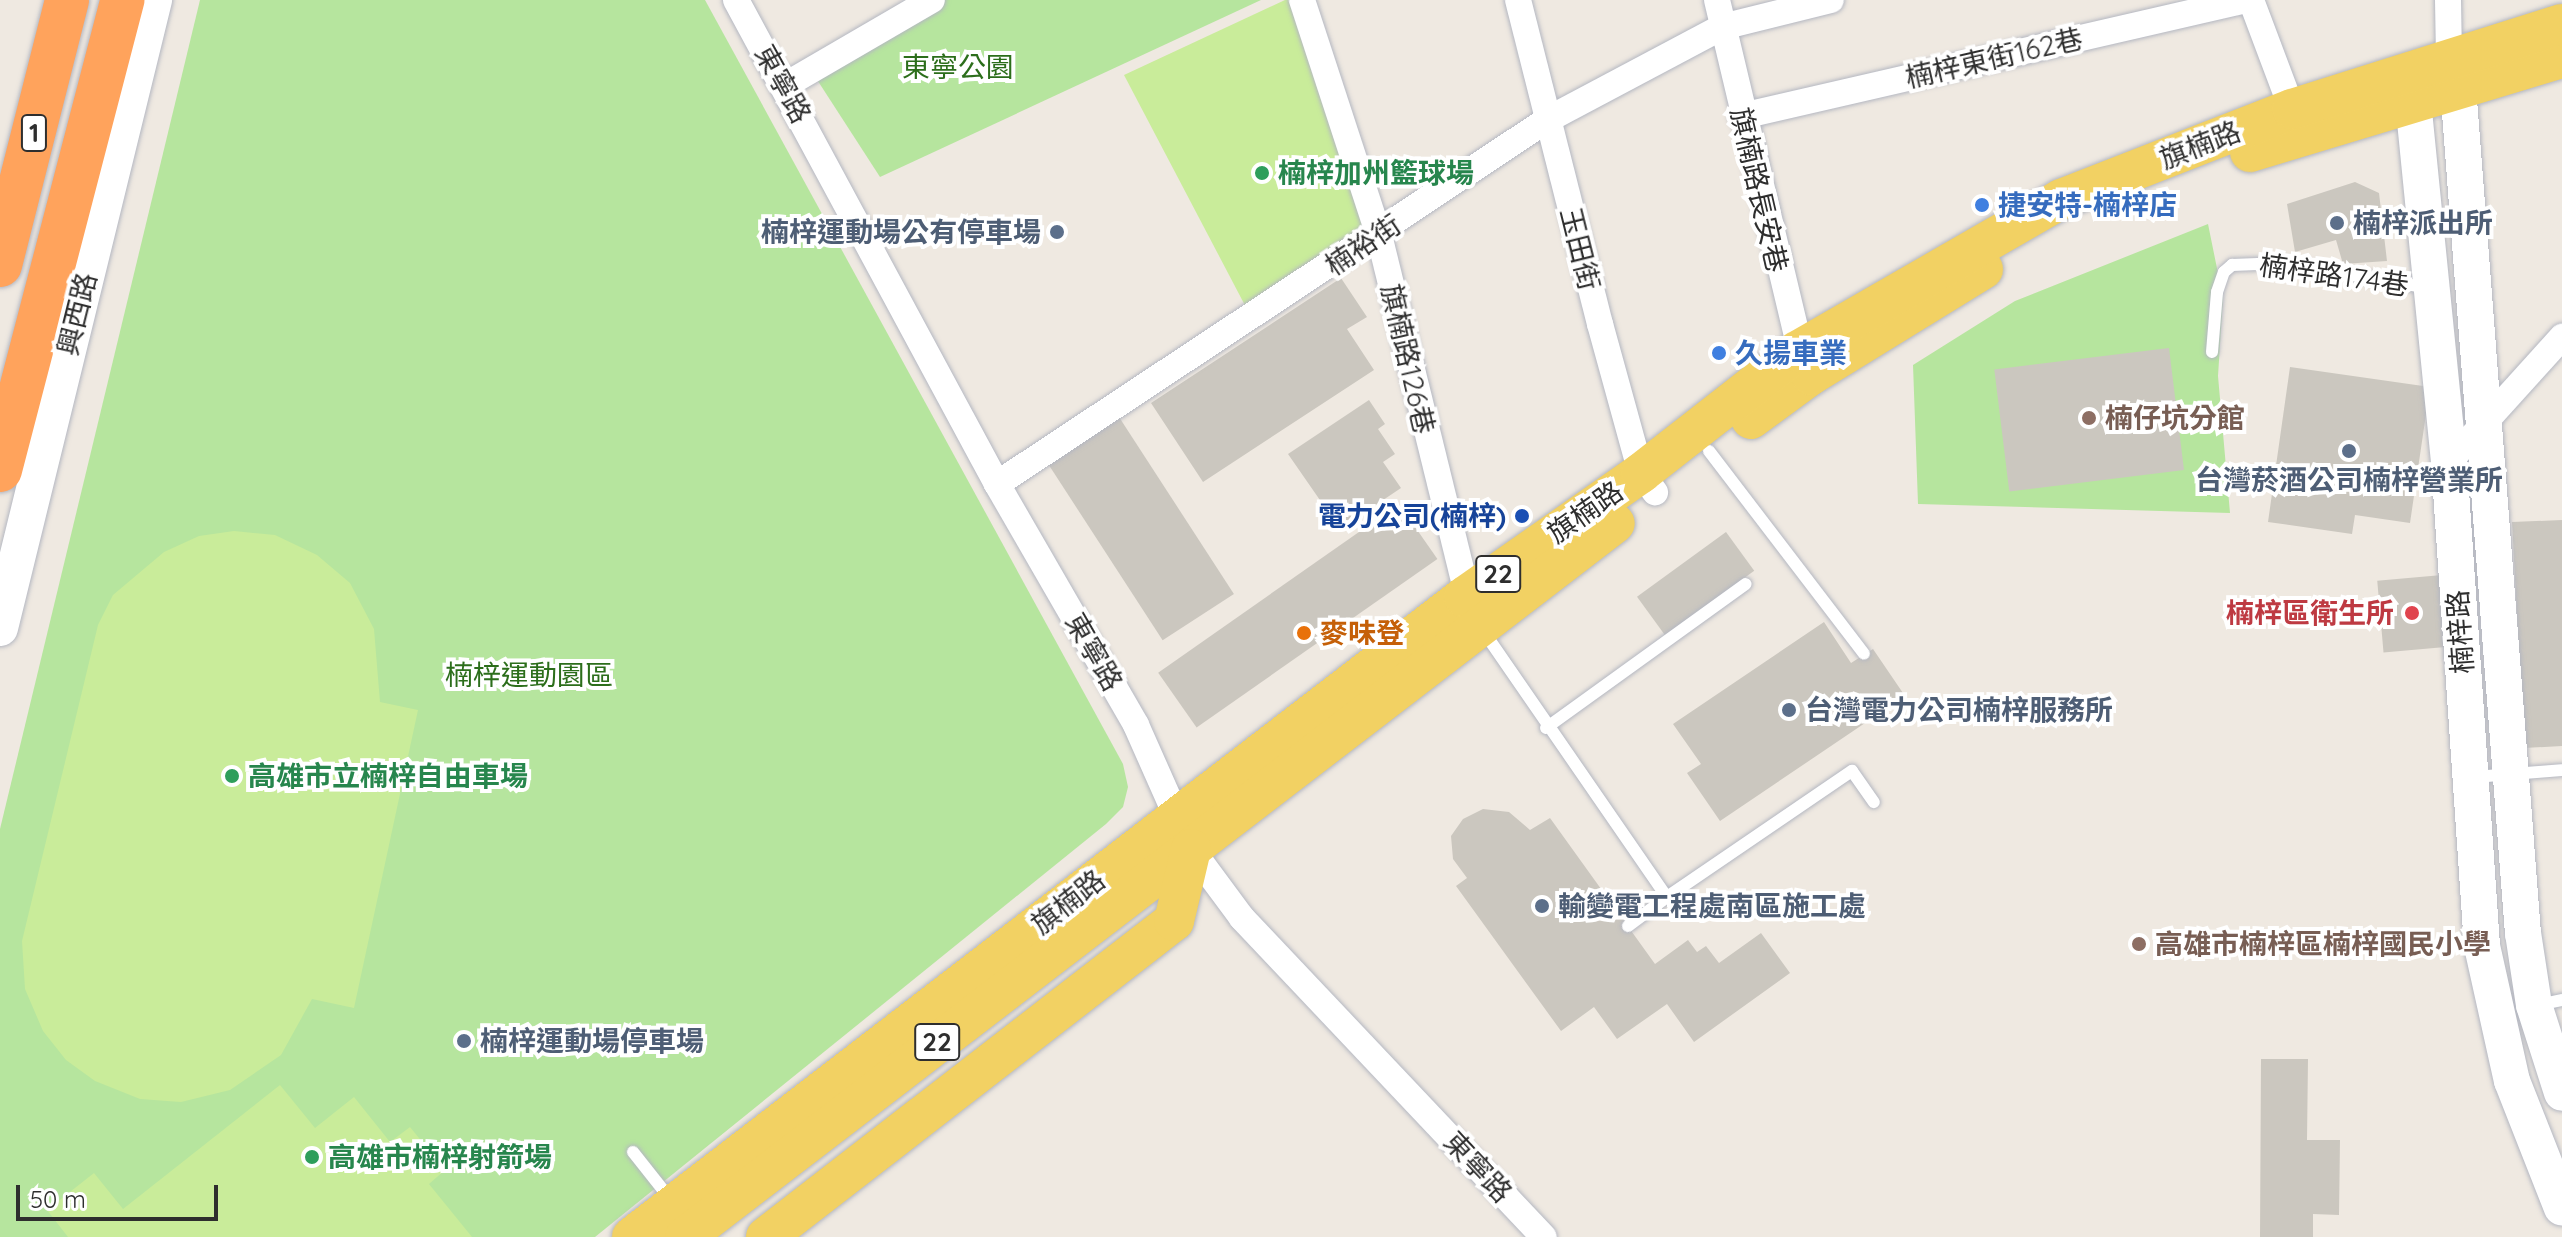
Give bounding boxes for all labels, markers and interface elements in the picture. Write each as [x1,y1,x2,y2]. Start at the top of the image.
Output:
street label: 楠梓東街162巷 [1902,21,2086,95]
street label: 東寧路 [748,39,818,129]
park label: 東寧公園 [902,50,1014,84]
street label: 旗楠路長安巷 [1724,104,1794,276]
road number: 1 [20,111,48,155]
street label: 旗楠路 [2155,114,2245,176]
place label: 楠梓加州籃球場 [1278,156,1474,190]
marker: 楠梓加州籃球場 [1253,164,1271,182]
place label: 捷安特-楠梓店 [1998,188,2177,222]
marker: 捷安特-楠梓店 [1973,196,1991,214]
street label: 玉田街 [1554,204,1606,294]
place label: 楠梓派出所 [2353,206,2493,240]
street label: 楠裕街 [1319,208,1407,282]
marker: 楠梓派出所 [2328,214,2346,232]
place label: 楠梓運動場公有停車場 [761,215,1041,249]
marker: 楠梓運動場公有停車場 [1048,223,1066,241]
street label: 楠梓路174巷 [2257,248,2411,302]
street label: 興西路 [51,269,103,359]
street label: 旗楠路126巷 [1374,281,1442,437]
place label: 久揚車業 [1735,336,1847,370]
marker: 久揚車業 [1710,344,1728,362]
place label: 楠仔坑分館 [2105,401,2245,435]
marker: 楠仔坑分館 [2080,409,2098,427]
marker: 台灣菸酒公司楠梓營業所 [2340,442,2358,460]
place label: 台灣菸酒公司楠梓營業所 [2195,463,2503,497]
street label: 旗楠路 [1541,474,1629,550]
place label: 電力公司(楠梓) [1318,499,1506,533]
marker: 電力公司(楠梓) [1513,507,1531,525]
road number: 22 [1474,552,1522,596]
street label: 楠梓路 [2440,589,2480,675]
place label: 楠梓區衛生所 [2226,596,2394,630]
marker: 楠梓區衛生所 [2401,602,2423,624]
street label: 東寧路 [1058,607,1130,697]
place label: 麥味登 [1320,616,1404,650]
marker: 麥味登 [1295,624,1313,642]
park label: 楠梓運動園區 [445,658,613,692]
place label: 台灣電力公司楠梓服務所 [1805,693,2113,727]
marker: 台灣電力公司楠梓服務所 [1780,701,1798,719]
place label: 高雄市立楠梓自由車場 [248,759,528,793]
marker: 高雄市立楠梓自由車場 [223,767,241,785]
street label: 旗楠路 [1025,863,1111,941]
place label: 輸變電工程處南區施工處 [1558,889,1866,923]
marker: 輸變電工程處南區施工處 [1533,897,1551,915]
place label: 高雄市楠梓區楠梓國民小學 [2155,927,2491,961]
marker: 高雄市楠梓區楠梓國民小學 [2130,935,2148,953]
road number: 22 [913,1020,961,1064]
place label: 楠梓運動場停車場 [480,1024,704,1058]
marker: 楠梓運動場停車場 [455,1032,473,1050]
street label: 東寧路 [1437,1125,1519,1209]
place label: 高雄市楠梓射箭場 [328,1140,552,1174]
marker: 高雄市楠梓射箭場 [303,1148,321,1166]
scale bar [20,1169,222,1219]
text: 50 m [30,1184,86,1214]

